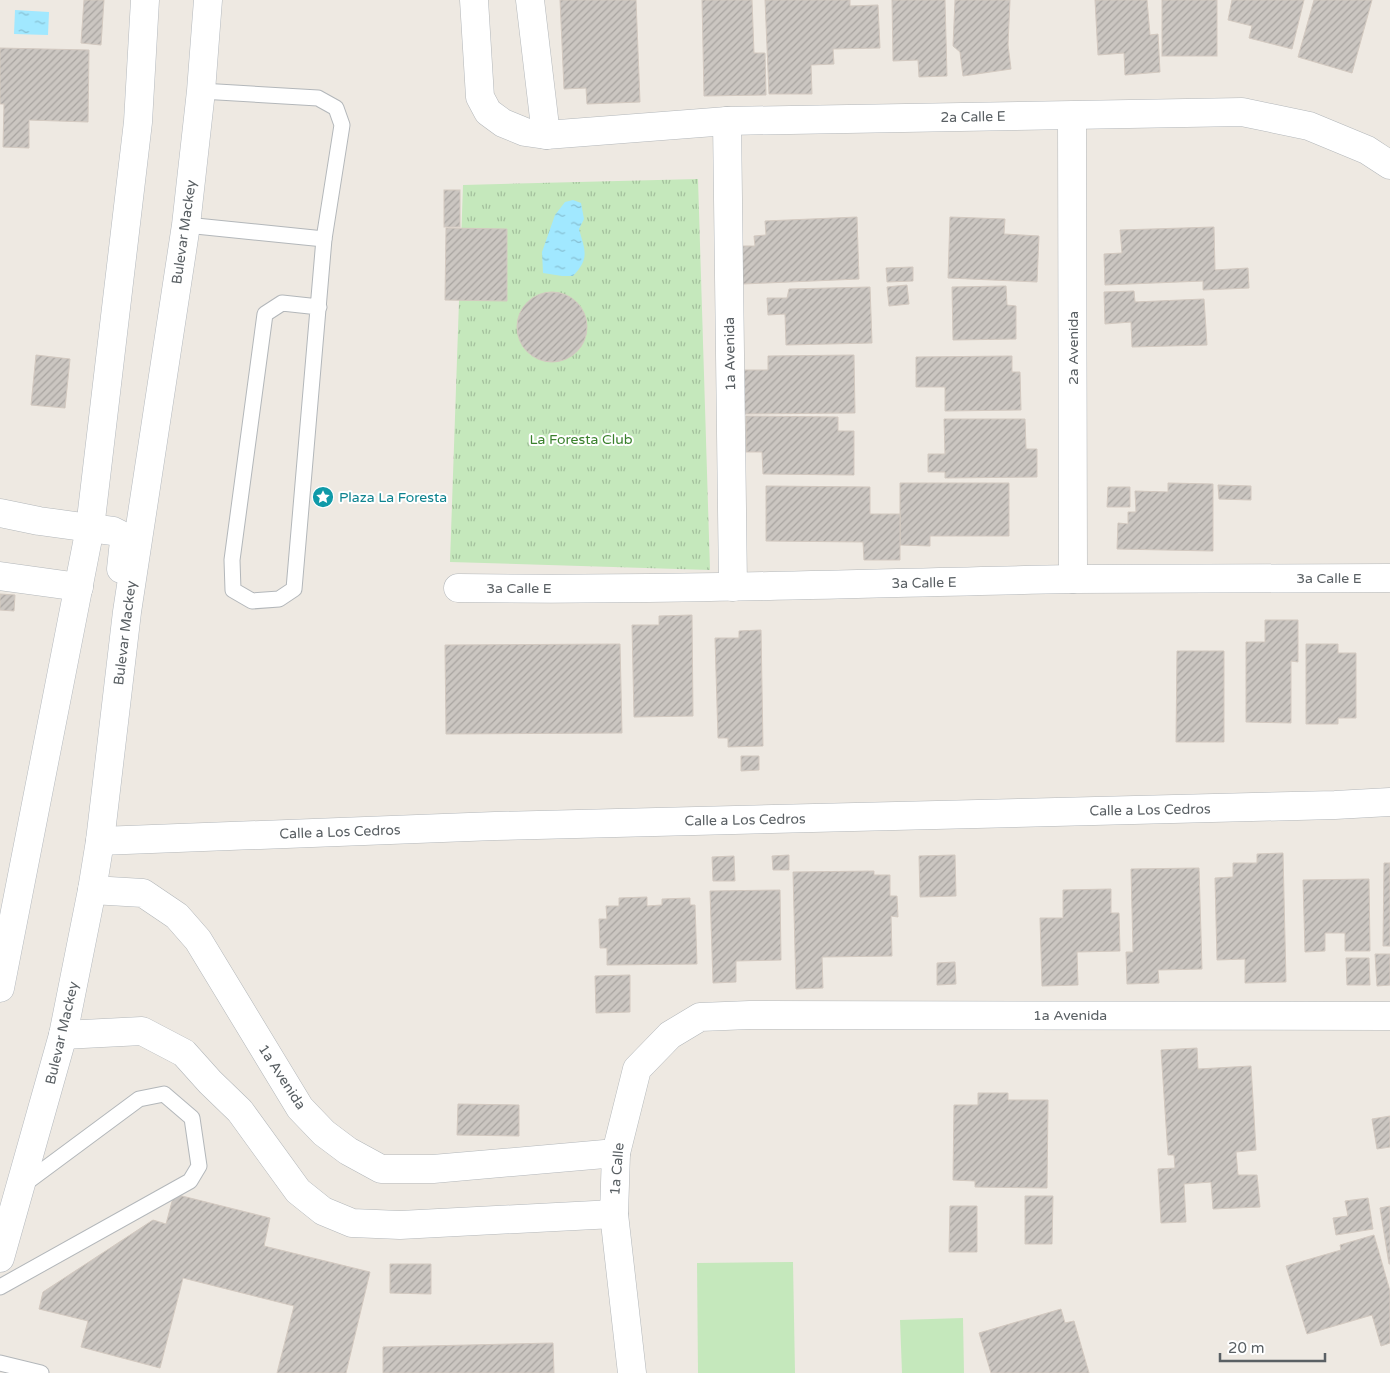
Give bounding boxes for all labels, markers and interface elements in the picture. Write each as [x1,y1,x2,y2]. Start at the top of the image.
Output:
street label: 2a Calle E [940,108,1006,126]
street label: Bulevar Mackey [168,178,200,285]
street label: 2a Avenida [1065,311,1082,385]
street label: 1a Avenida [721,317,739,391]
park label: La Foresta Club [529,431,633,448]
place icon: Plaza La Foresta [311,485,335,509]
place label: Plaza La Foresta [339,489,447,506]
street label: 3a Calle E [1296,570,1362,587]
street label: 3a Calle E [891,574,957,592]
street label: Bulevar Mackey [110,579,140,686]
street label: 3a Calle E [486,580,552,597]
street label: Calle a Los Cedros [1089,800,1211,820]
street label: Calle a Los Cedros [684,810,806,830]
street label: Calle a Los Cedros [279,821,401,843]
street label: Bulevar Mackey [42,979,82,1086]
street label: 1a Avenida [1033,1007,1107,1024]
street label: 1a Avenida [255,1041,309,1113]
street label: 1a Calle [606,1142,628,1196]
scale bar [1220,1330,1325,1362]
text: 20 m [1228,1339,1265,1357]

